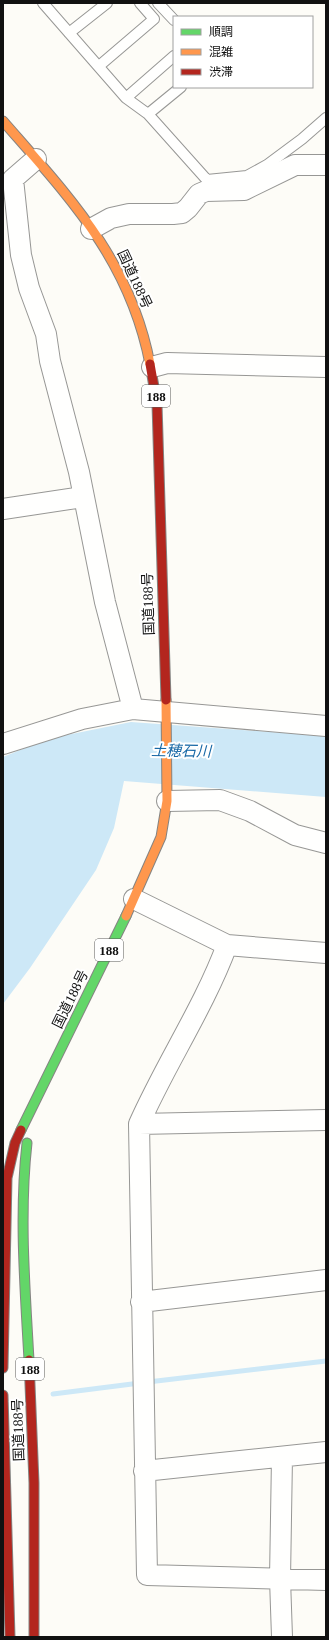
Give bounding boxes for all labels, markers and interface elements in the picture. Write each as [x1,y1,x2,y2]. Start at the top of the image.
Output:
legend [173,16,313,88]
text: 順調 [209,25,233,39]
text: 混雑 [209,45,233,59]
text: 渋滞 [209,65,233,79]
street label: 国道188号 [114,247,155,311]
road number: 188 [142,385,170,407]
street label: 国道188号 [140,572,157,636]
water label: 土穂石川 [151,742,213,760]
road number: 188 [95,939,123,961]
street label: 国道188号 [50,968,91,1031]
road number: 188 [16,1358,44,1380]
street label: 国道188号 [10,1398,27,1462]

